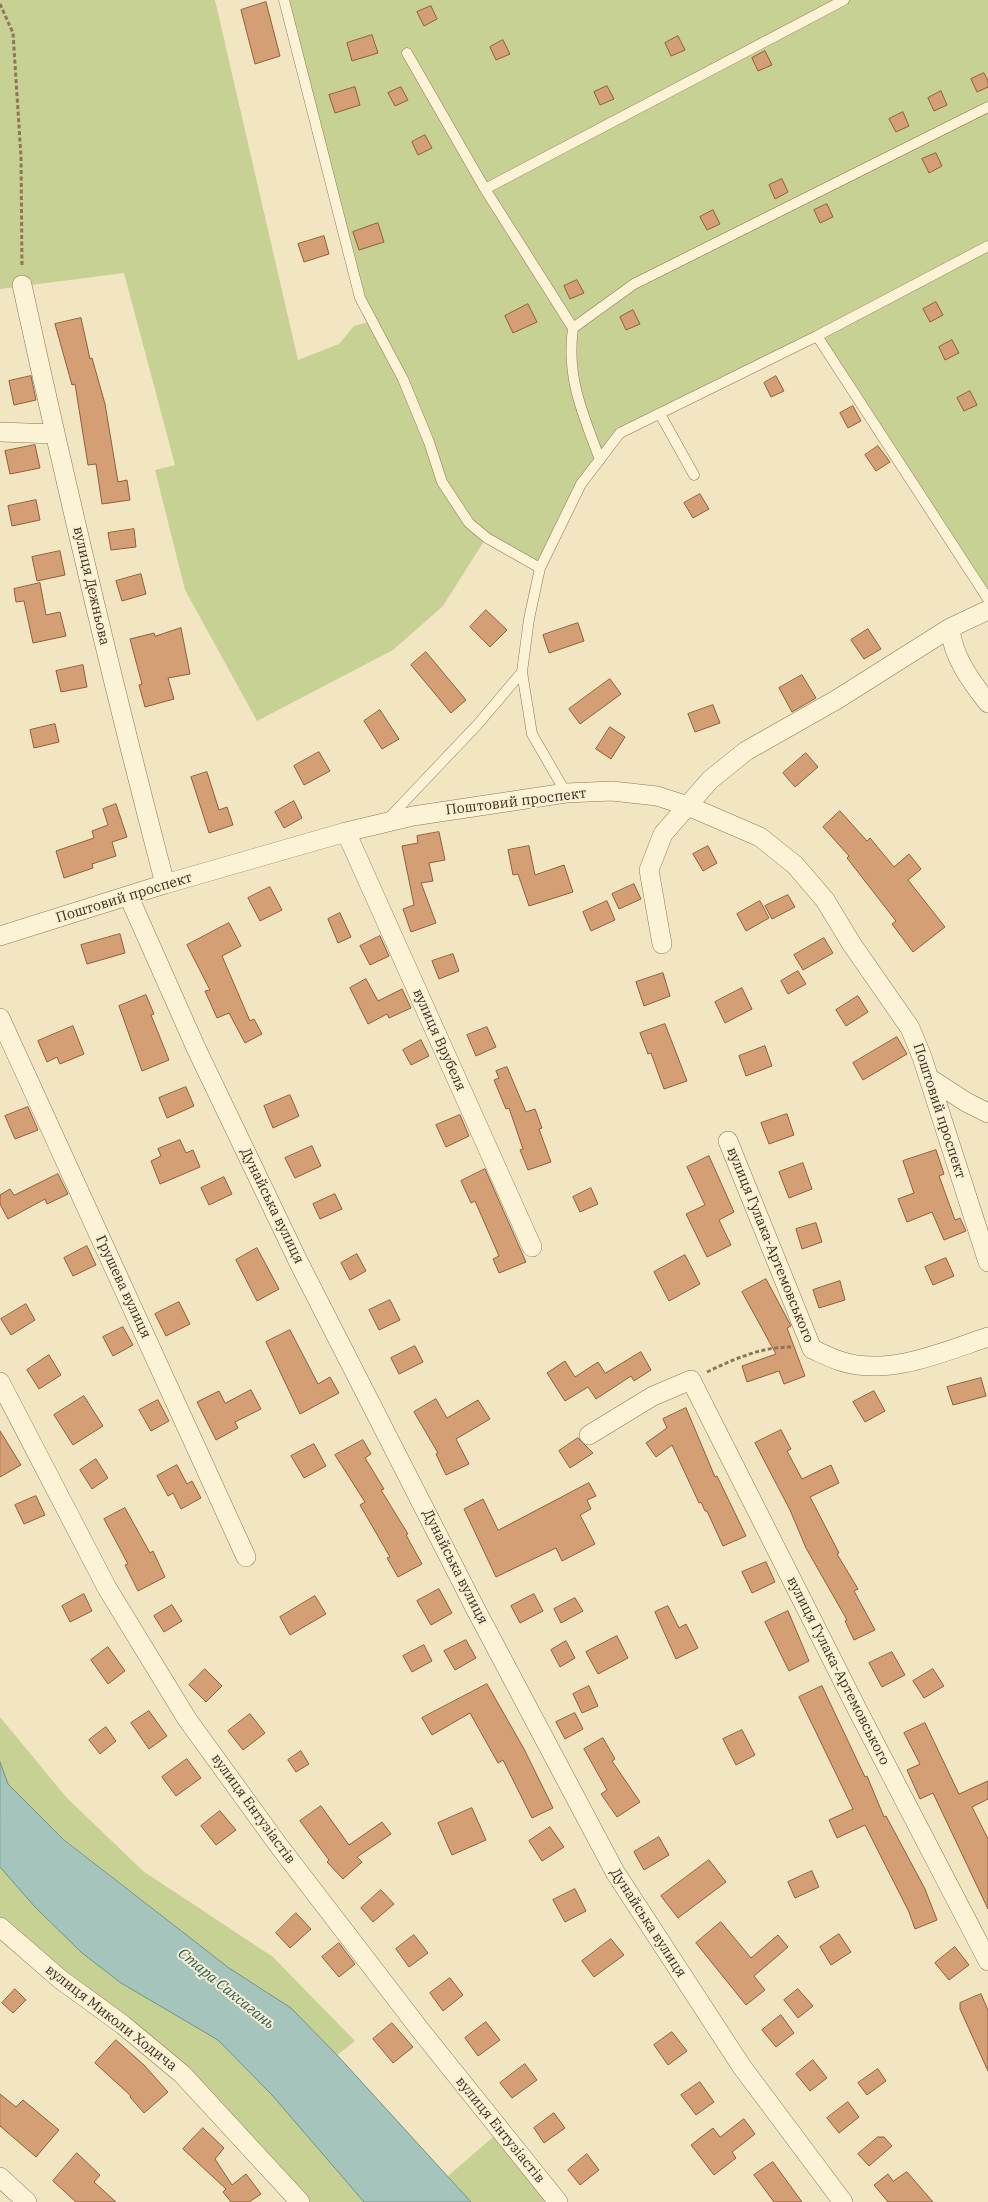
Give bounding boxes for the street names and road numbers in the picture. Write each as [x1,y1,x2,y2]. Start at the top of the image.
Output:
street label: вулиця Дежньова [69,525,113,647]
street label: Поштовий проспект [445,785,587,819]
street label: Поштовий проспект [54,869,194,927]
street label: вулиця Врубеля [409,986,469,1094]
street label: Поштовий проспект [909,1041,969,1181]
street label: Дунайська вулиця [237,1145,307,1267]
street label: вулиця Гулака-Артемовського [723,1145,817,1345]
street label: Грушева вулиця [92,1233,154,1341]
street label: Дунайська вулиця [419,1507,491,1627]
street label: вулиця Гулака-Артемовського [783,1574,893,1768]
street label: вулиця Ентузіастів [207,1751,299,1867]
street label: Дунайська вулиця [606,1865,690,1981]
street label: вулиця Миколи Ходича [42,1961,180,2075]
street label: вулиця Ентузіастів [452,2073,548,2187]

